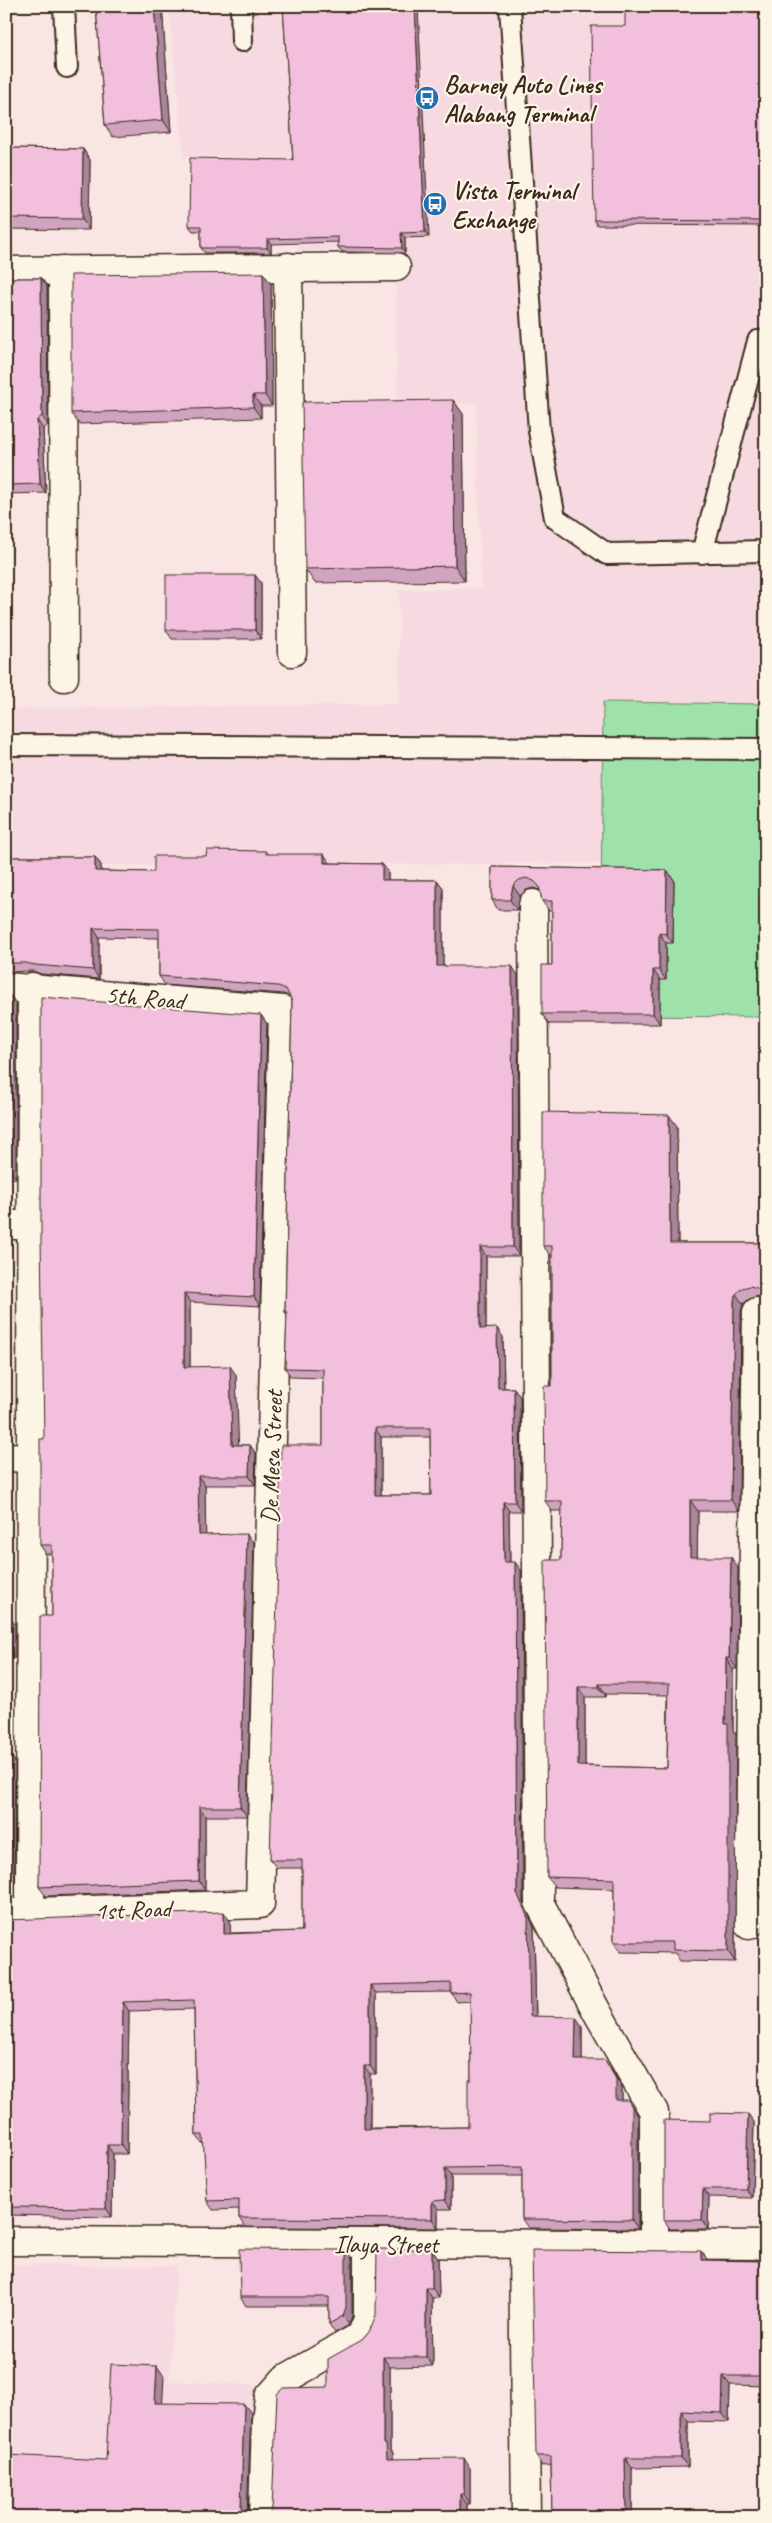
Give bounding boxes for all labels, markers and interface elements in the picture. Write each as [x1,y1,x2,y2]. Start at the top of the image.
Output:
place label: Barney Auto Lines Alabang Terminal [444,69,603,130]
bus stop icon: Barney Auto Lines Alabang Terminal [414,85,440,111]
place label: Vista Terminal Exchange [452,175,580,236]
bus stop icon: Vista Terminal Exchange [422,191,448,217]
street label: 5th Road [104,979,189,1018]
street label: De Mesa Street [254,1387,290,1524]
street label: 1st Road [95,1893,175,1927]
street label: Ilaya Street [334,2229,441,2261]

